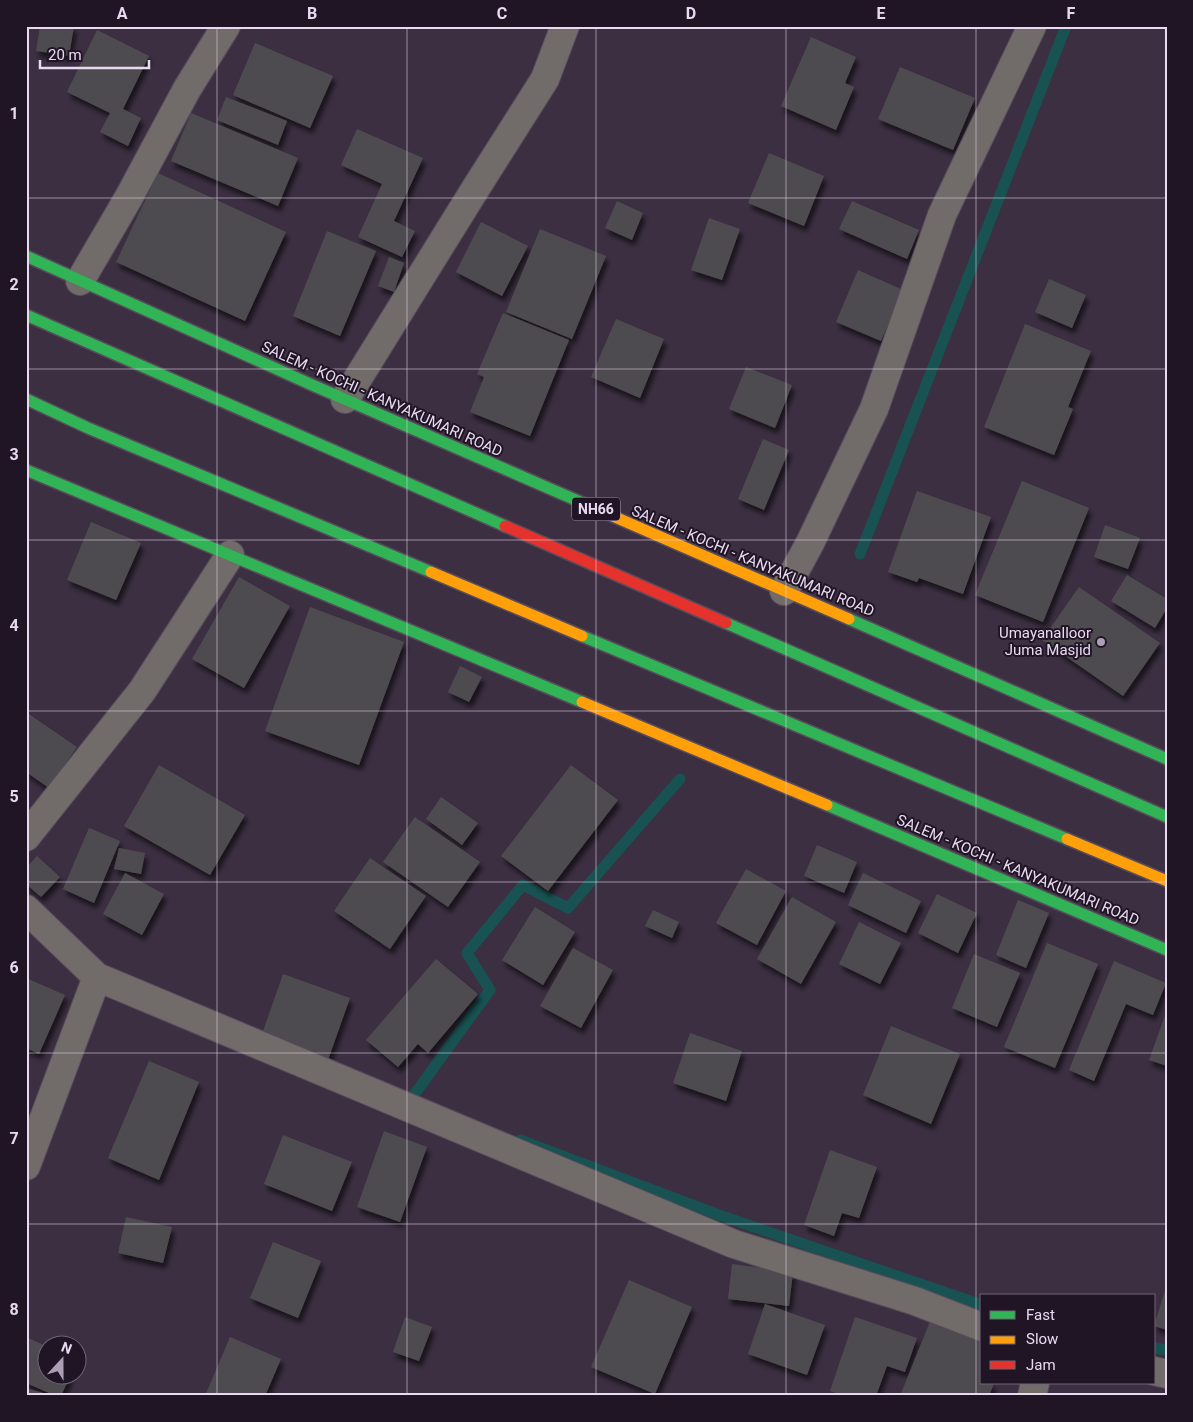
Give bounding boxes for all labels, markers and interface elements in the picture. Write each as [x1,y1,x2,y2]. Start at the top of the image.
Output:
text: A [117,4,128,23]
text: B [307,4,317,23]
text: C [497,4,507,23]
text: D [686,4,696,23]
text: E [877,4,886,23]
text: F [1067,4,1076,23]
scale bar [40,38,149,70]
text: 20 m [48,46,82,64]
text: 1 [9,104,19,123]
text: 2 [9,275,19,294]
street label: SALEM - KOCHI - KANYAKUMARI ROAD [259,338,505,460]
text: 3 [9,445,19,464]
road number: NH66 [572,498,620,520]
street label: SALEM - KOCHI - KANYAKUMARI ROAD [629,502,877,620]
text: 4 [9,616,19,635]
place label: Umayanalloor Juma Masjid [999,624,1091,659]
marker: Umayanalloor Juma Masjid [1095,636,1107,648]
text: 5 [9,787,19,806]
street label: SALEM - KOCHI - KANYAKUMARI ROAD [894,811,1142,929]
text: 6 [9,958,19,977]
text: 7 [9,1129,19,1148]
legend [980,1294,1156,1384]
text: 8 [9,1300,19,1319]
text: Fast [1026,1306,1055,1324]
text: Slow [1026,1330,1058,1348]
north arrow [38,1334,88,1384]
text: N [59,1339,74,1357]
text: Jam [1026,1356,1056,1374]

